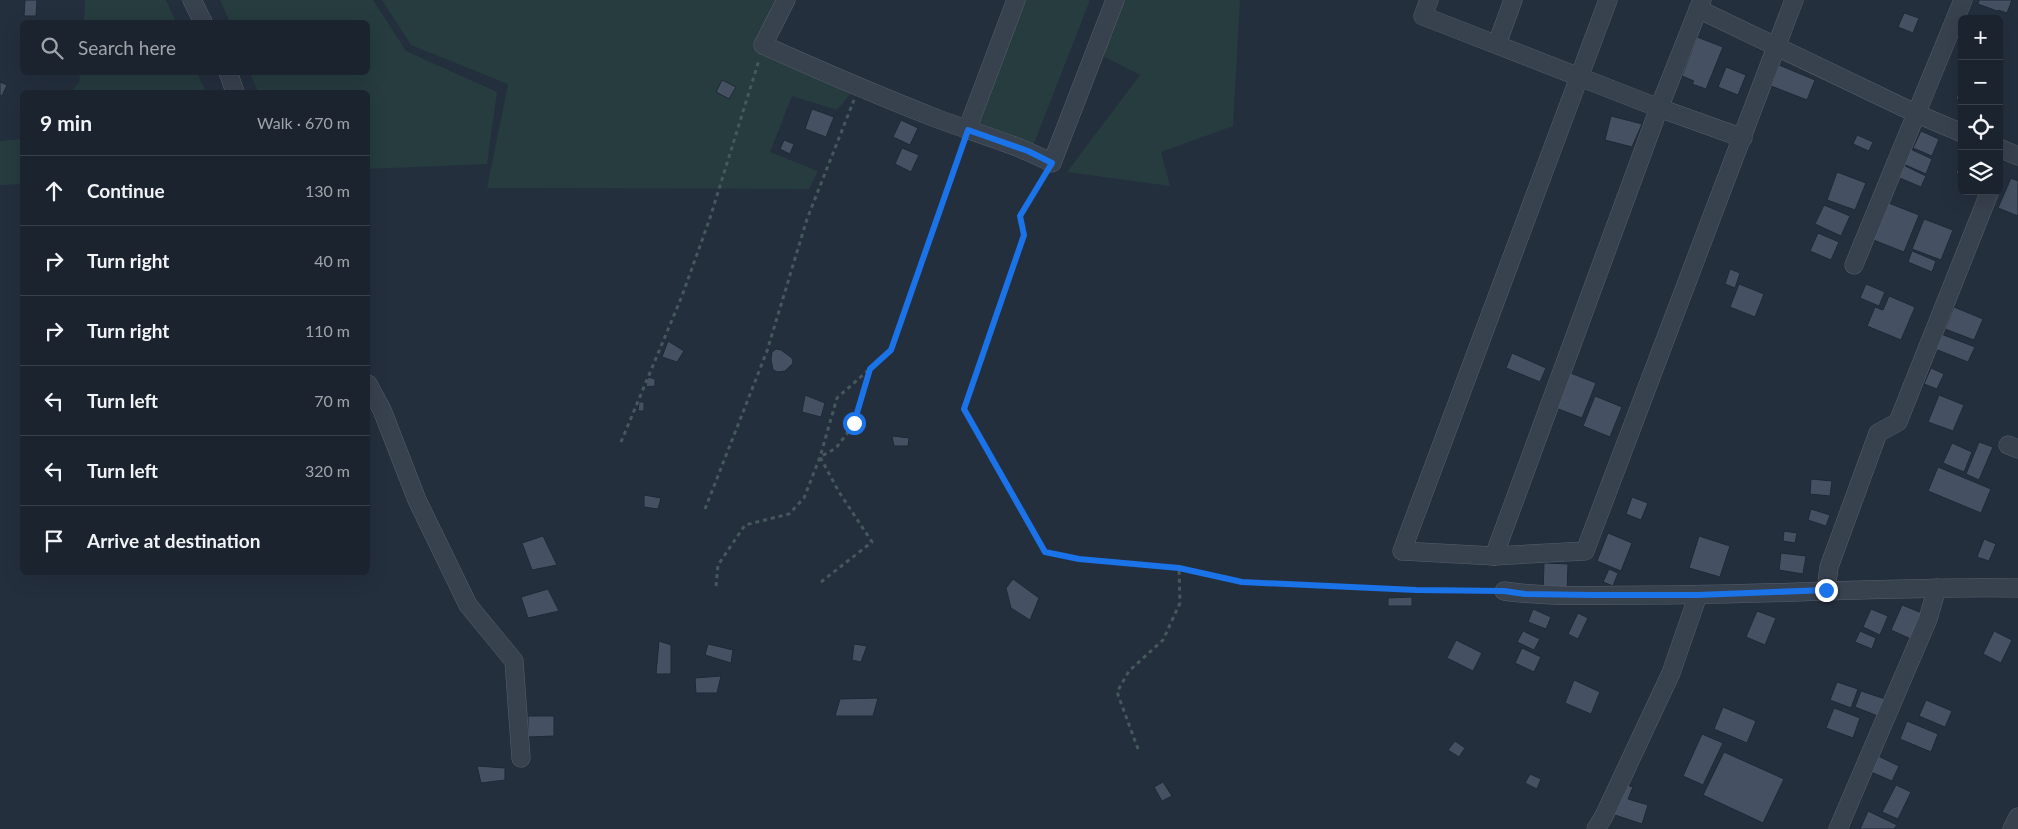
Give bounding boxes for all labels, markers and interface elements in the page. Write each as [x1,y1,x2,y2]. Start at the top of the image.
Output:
map controls [1958,15,2003,195]
button: + [1958,15,2003,60]
search box [20,20,370,75]
icon: search [38,34,66,62]
text: Search here [78,36,176,59]
button: − [1958,60,2003,105]
button: locate [1958,105,2003,150]
text: 9 min [40,110,92,135]
text: Walk · 670 m [257,113,350,132]
button: layers [1958,150,2003,195]
icon: ahead [40,177,68,205]
text: Continue [87,179,165,202]
text: 130 m [305,181,350,200]
icon: right [40,247,68,275]
text: Turn right [87,249,169,272]
text: 40 m [314,251,350,270]
icon: right [40,317,68,345]
text: Turn right [87,319,169,342]
text: 110 m [305,321,350,340]
icon: left [40,387,68,415]
text: Turn left [87,389,158,412]
text: 70 m [314,391,350,410]
route start [843,412,866,435]
icon: left [40,457,68,485]
text: Turn left [87,459,158,482]
text: 320 m [305,461,350,480]
icon: arrive [40,527,68,555]
text: Arrive at destination [87,529,260,552]
route end [1815,579,1838,602]

